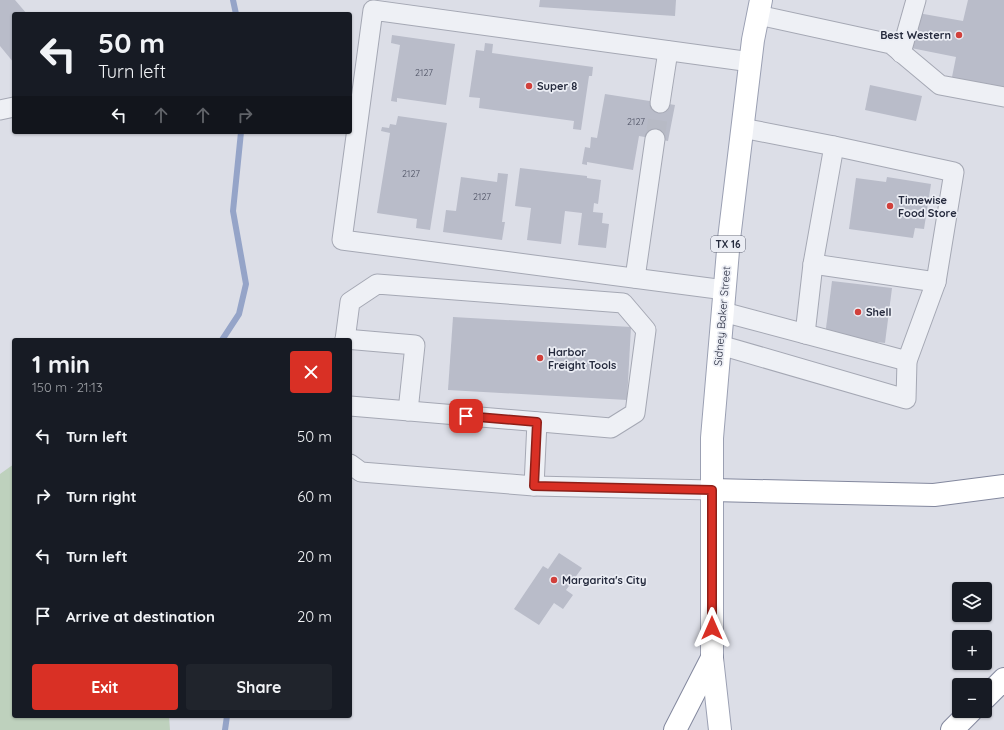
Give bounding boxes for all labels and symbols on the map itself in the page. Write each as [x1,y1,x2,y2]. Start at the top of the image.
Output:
place label: Best Western [880,28,951,42]
marker: Best Western [954,30,964,40]
house number: 2127 [415,67,433,78]
place label: Super 8 [537,79,577,93]
marker: Super 8 [524,81,534,91]
house number: 2127 [627,116,645,127]
house number: 2127 [402,168,420,179]
house number: 2127 [473,191,491,202]
place label: Timewise Food Store [898,193,957,220]
marker: Timewise Food Store [885,201,895,211]
road number: TX 16 [711,236,745,252]
street label: Sidney Baker Street [711,265,733,366]
place label: Shell [866,305,891,319]
marker: Shell [853,307,863,317]
place label: Harbor Freight Tools [548,345,616,372]
marker: Harbor Freight Tools [535,353,545,363]
pin [449,399,483,433]
place label: Margarita's City [562,573,646,587]
marker: Margarita's City [549,575,559,585]
position arrow [691,607,733,649]

